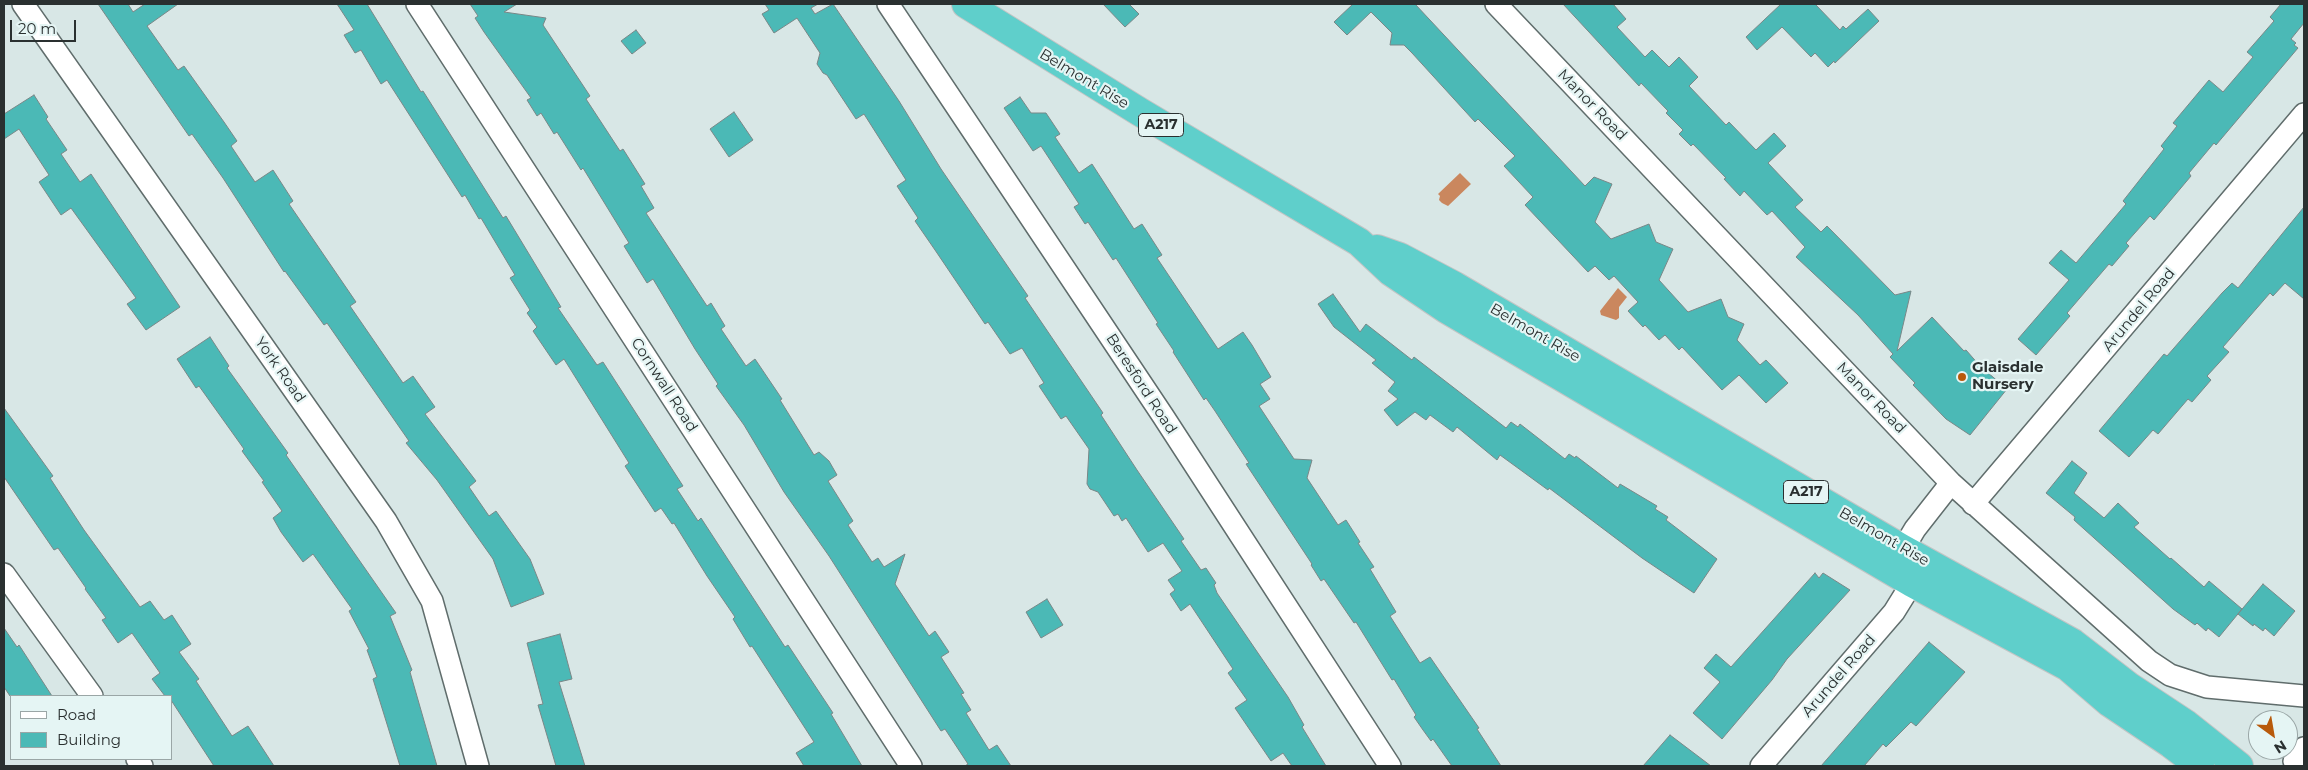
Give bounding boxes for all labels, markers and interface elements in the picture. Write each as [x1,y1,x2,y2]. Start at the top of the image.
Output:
scale bar [12,10,79,42]
text: 20 m [18,19,56,38]
street label: Belmont Rise [1036,45,1132,113]
street label: Manor Road [1554,66,1630,144]
road number: A217 [1138,114,1184,136]
street label: Arundel Road [2099,265,2179,355]
street label: Belmont Rise [1487,300,1583,366]
street label: Beresford Road [1102,330,1180,438]
street label: York Road [251,334,309,406]
street label: Cornwall Road [627,335,701,435]
street label: Manor Road [1833,359,1909,437]
place label: Glaisdale Nursery [1972,359,2043,394]
marker: Glaisdale Nursery [1956,371,1968,383]
road number: A217 [1784,481,1828,504]
street label: Belmont Rise [1836,504,1932,570]
street label: Arundel Road [1798,631,1880,721]
legend [10,695,172,760]
text: Road [57,705,96,724]
north arrow [2248,710,2298,760]
text: Building [57,730,121,749]
text: N [2271,736,2290,758]

